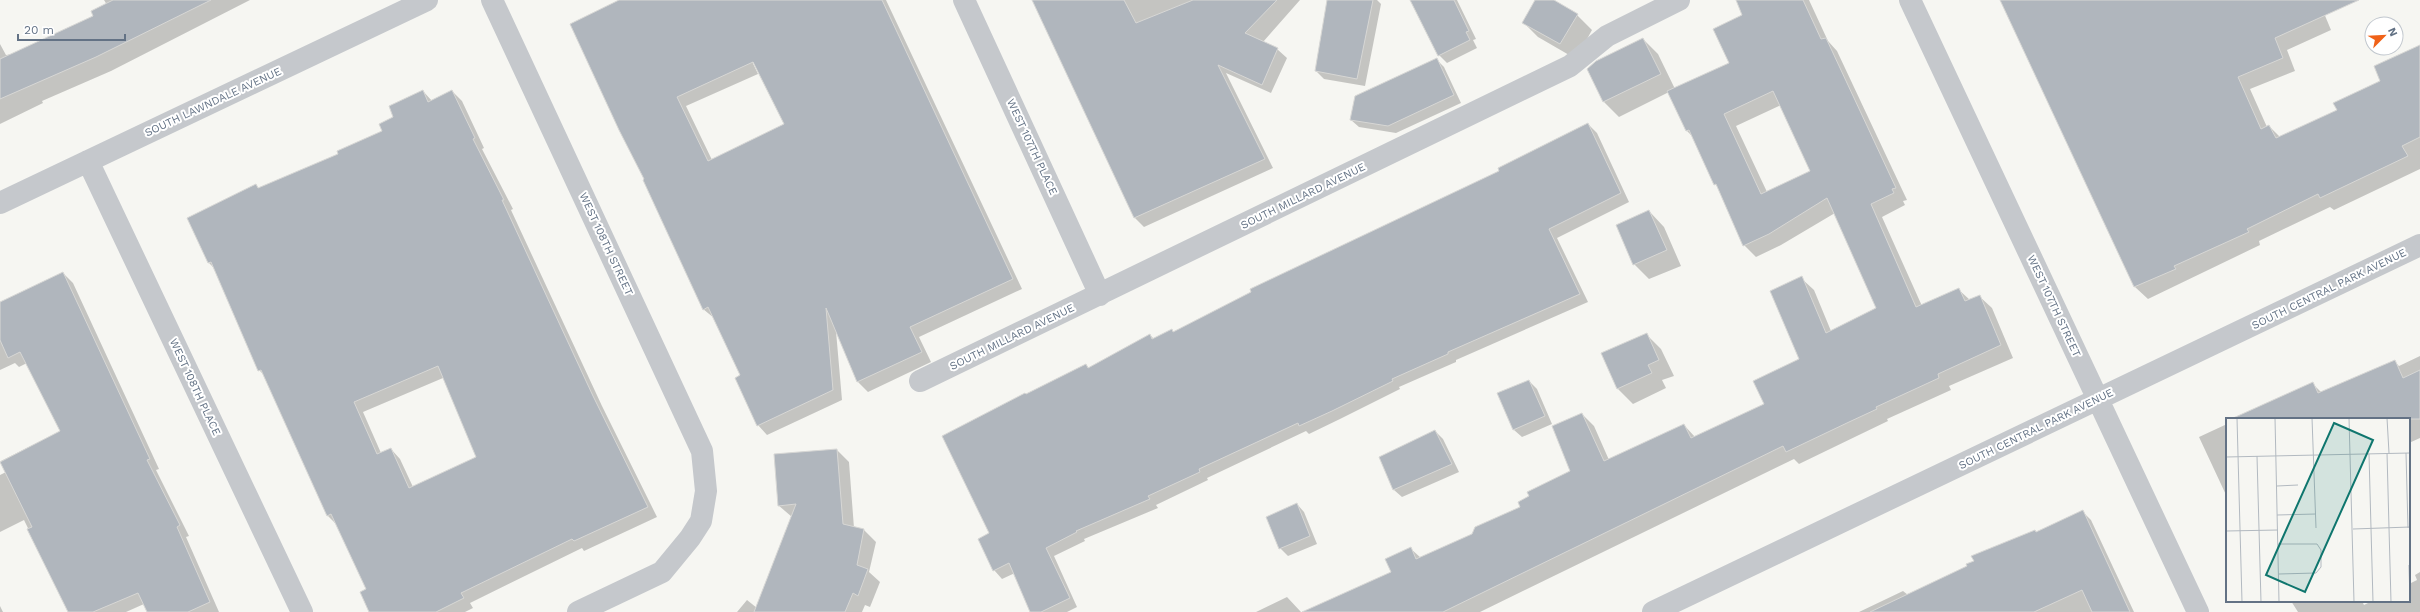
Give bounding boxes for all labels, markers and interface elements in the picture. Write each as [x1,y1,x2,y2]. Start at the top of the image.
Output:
scale bar [18,16,125,42]
north arrow [2364,16,2404,56]
text: 20 m [24,23,54,37]
text: N [2385,26,2400,39]
street label: SOUTH LAWNDALE AVENUE [143,65,283,139]
street label: WEST 107TH PLACE [1004,97,1060,197]
street label: SOUTH MILLARD AVENUE [1239,160,1367,232]
street label: WEST 108TH STREET [576,191,636,298]
street label: SOUTH CENTRAL PARK AVENUE [2250,246,2408,332]
street label: WEST 107TH STREET [2025,253,2084,359]
street label: SOUTH MILLARD AVENUE [948,301,1076,373]
street label: WEST 108TH PLACE [167,336,223,438]
street label: SOUTH CENTRAL PARK AVENUE [1957,386,2115,472]
inset map [2226,418,2410,602]

